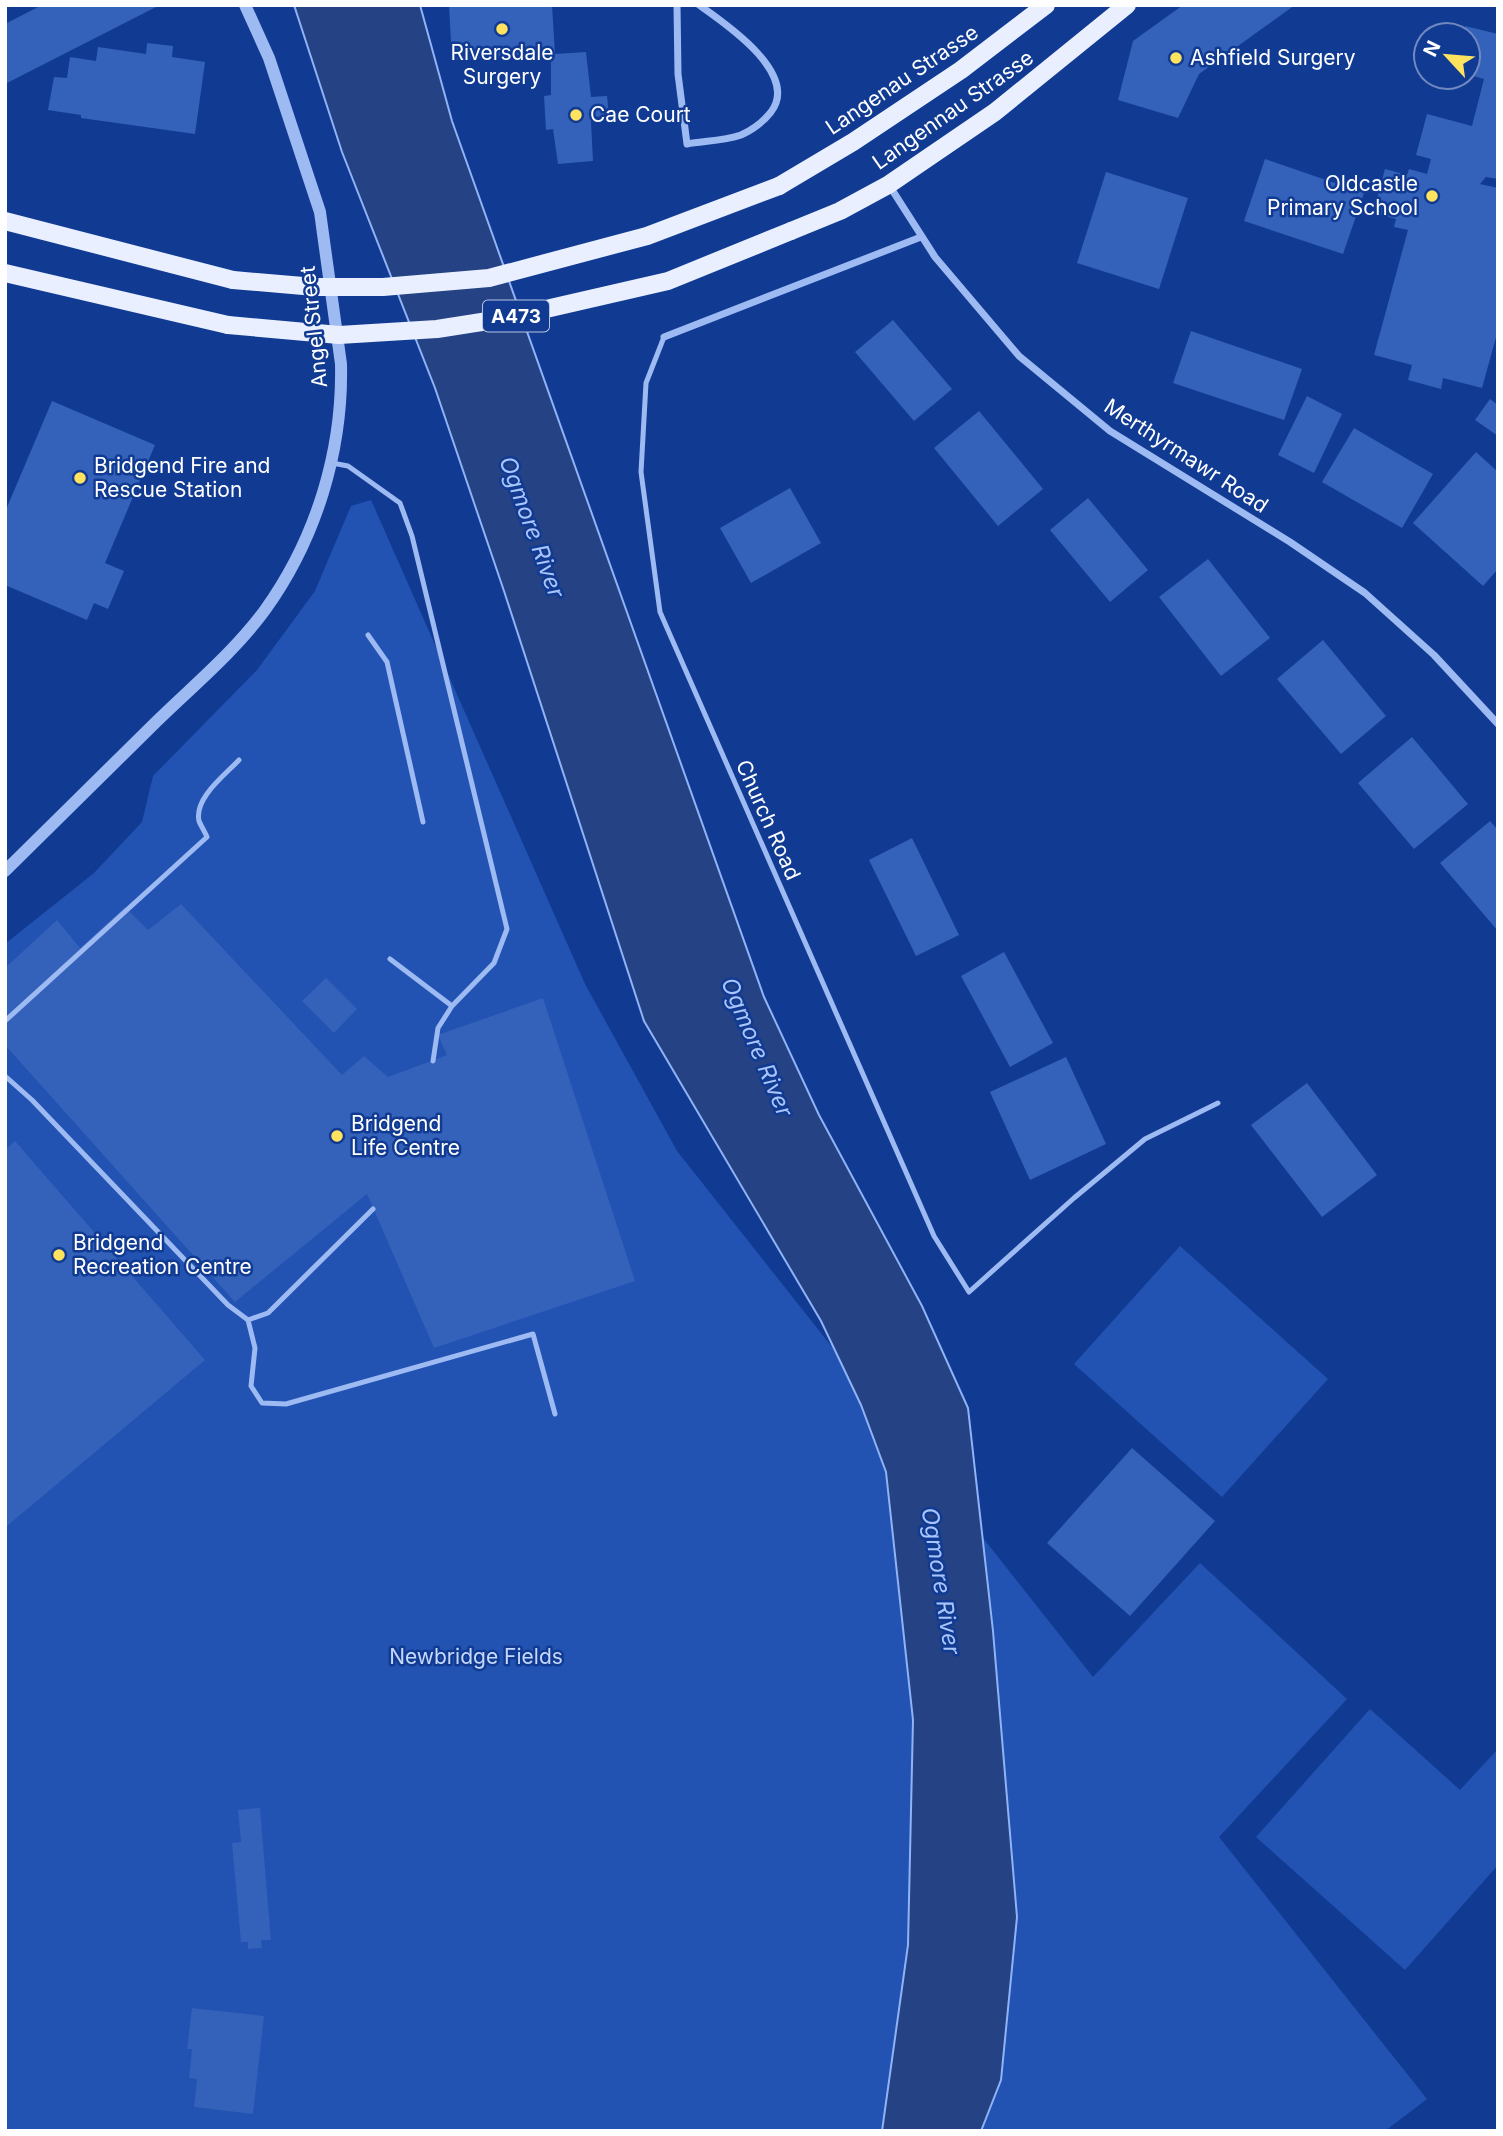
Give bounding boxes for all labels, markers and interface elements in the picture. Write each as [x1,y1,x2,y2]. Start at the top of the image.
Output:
street label: Langenau Strasse [821,19,983,140]
marker: Riversdale Surgery [494,21,510,37]
north arrow [1412,21,1482,91]
text: N [1419,37,1446,60]
place label: Riversdale Surgery [450,40,554,89]
street label: Langennau Strasse [867,45,1038,174]
place label: Ashfield Surgery [1190,45,1356,70]
marker: Ashfield Surgery [1168,50,1184,66]
place label: Cae Court [590,102,691,127]
marker: Cae Court [568,107,584,123]
place label: Oldcastle Primary School [1267,171,1418,220]
marker: Oldcastle Primary School [1424,188,1440,204]
street label: Angel Street [295,265,332,389]
road number: A473 [483,300,549,332]
street label: Merthyrmawr Road [1100,393,1273,518]
water label: Ogmore River [493,452,571,603]
place label: Bridgend Fire and Rescue Station [94,453,270,502]
marker: Bridgend Fire and Rescue Station [72,470,88,486]
street label: Church Road [731,756,806,884]
water label: Ogmore River [715,973,799,1122]
place label: Bridgend Life Centre [351,1111,460,1160]
marker: Bridgend Life Centre [329,1128,345,1144]
place label: Bridgend Recreation Centre [73,1230,252,1279]
marker: Bridgend Recreation Centre [51,1247,67,1263]
water label: Ogmore River [916,1506,967,1658]
park label: Newbridge Fields [389,1644,563,1669]

